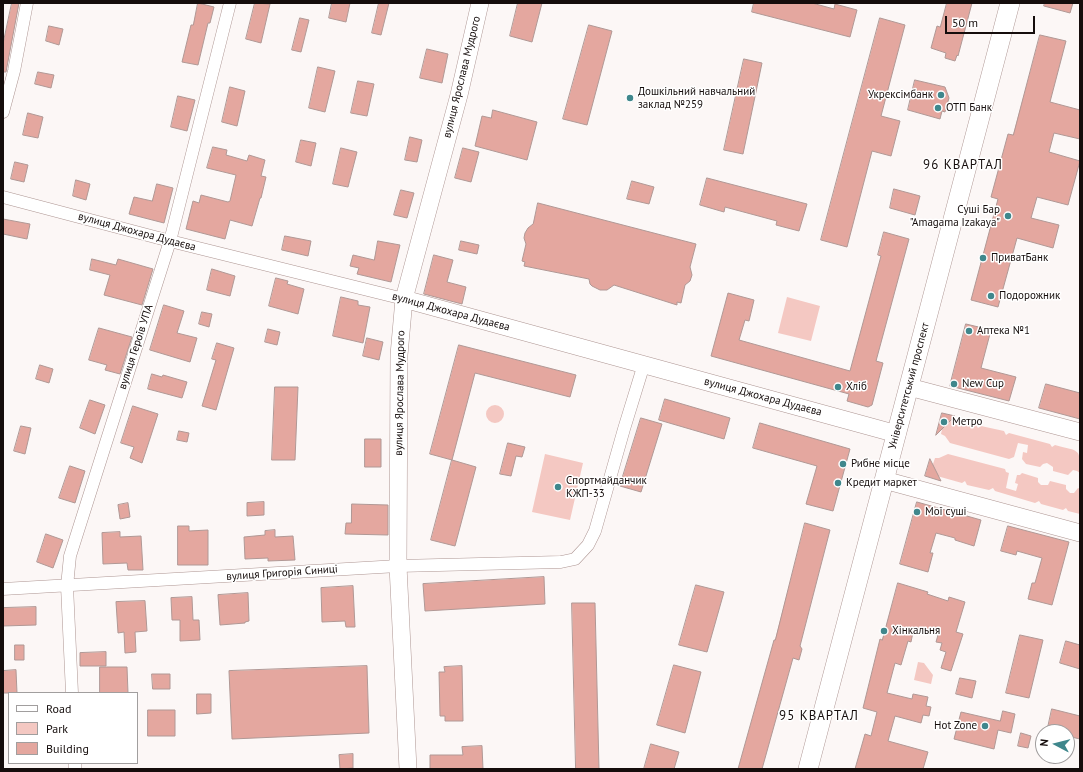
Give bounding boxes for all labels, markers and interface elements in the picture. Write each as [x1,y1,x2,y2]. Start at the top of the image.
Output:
scale bar [947,8,1037,34]
street label: вулиця Ярослава Мудрого [440,15,484,139]
text: 50 m [952,15,978,30]
place label: Дошкільний навчальний заклад №259 [638,85,755,111]
place label: Укрексімбанк [868,88,933,102]
marker: Укрексімбанк [936,90,946,100]
marker: Дошкільний навчальний заклад №259 [625,93,635,103]
place label: ОТП Банк [946,101,992,115]
marker: ОТП Банк [933,103,943,113]
district label: 96 КВАРТАЛ [923,157,1003,173]
place label: Суші Бар "Amagama Izakaya" [910,203,1000,229]
street label: вулиця Джохара Дудаєва [77,210,197,254]
marker: Суші Бар "Amagama Izakaya" [1003,211,1013,221]
place label: ПриватБанк [991,251,1048,265]
marker: ПриватБанк [978,253,988,263]
place label: Подорожник [999,289,1060,303]
street label: вулиця Джохара Дудаєва [391,290,511,334]
marker: Подорожник [986,291,996,301]
street label: вулиця Героїв УПА [116,303,156,391]
street label: Університетський проспект [886,321,932,451]
place label: Аптека №1 [977,324,1030,338]
marker: Аптека №1 [964,326,974,336]
street label: вулиця Ярослава Мудрого [392,330,408,456]
street label: вулиця Джохара Дудаєва [703,375,823,419]
place label: New Cup [962,377,1004,391]
marker: New Cup [949,379,959,389]
place label: Хліб [846,380,867,394]
marker: Хліб [833,382,843,392]
place label: Метро [952,415,983,429]
marker: Метро [939,417,949,427]
place label: Рибне місце [851,457,910,471]
marker: Рибне місце [838,459,848,469]
place label: Спортмайданчик КЖП-33 [566,474,647,500]
place label: Кредит маркет [846,476,917,490]
marker: Кредит маркет [833,478,843,488]
marker: Спортмайданчик КЖП-33 [553,482,563,492]
place label: Мої суші [925,505,967,519]
marker: Мої суші [912,507,922,517]
street label: вулиця Григорія Синиці [226,563,338,583]
place label: Хінкальня [892,624,940,638]
marker: Хінкальня [879,626,889,636]
legend [8,692,138,764]
text: Road [46,701,71,716]
district label: 95 КВАРТАЛ [779,708,859,724]
place label: Hot Zone [934,719,977,733]
text: Park [46,721,68,736]
marker: Hot Zone [980,721,990,731]
north arrow [1035,724,1075,764]
text: N [1037,738,1051,747]
text: Building [46,741,89,756]

